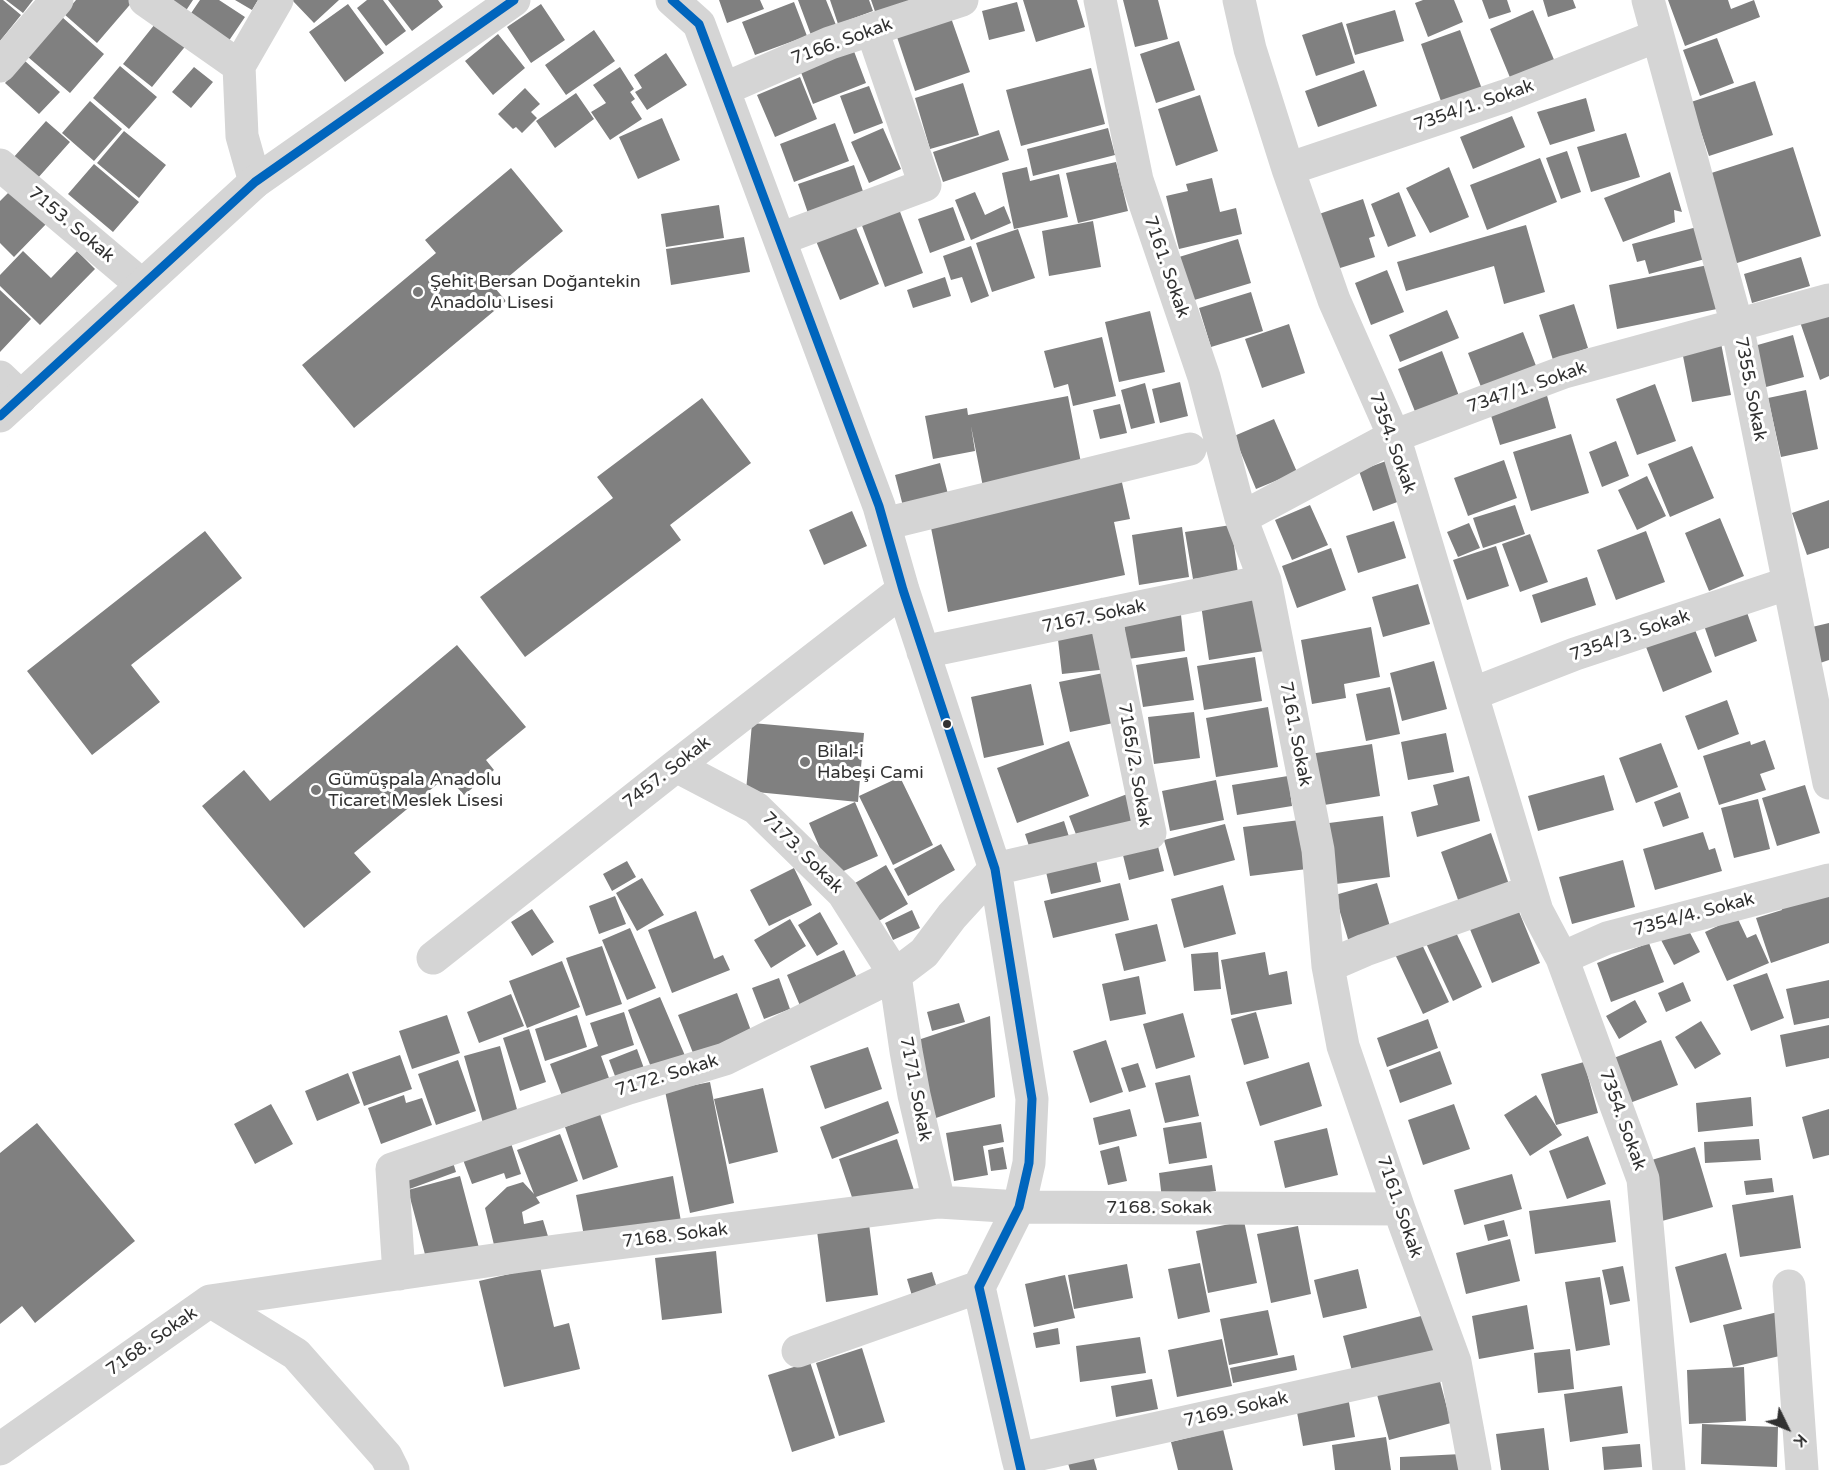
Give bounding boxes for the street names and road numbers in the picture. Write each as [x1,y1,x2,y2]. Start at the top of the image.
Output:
street label: 7166. Sokak [788,14,896,70]
street label: 7354/1. Sokak [1411,75,1537,137]
street label: 7153. Sokak [23,183,119,267]
street label: 7161. Sokak [1139,213,1193,321]
street label: 7355. Sokak [1729,335,1771,443]
street label: 7347/1. Sokak [1464,357,1590,419]
street label: 7354. Sokak [1364,389,1420,497]
street label: 7167. Sokak [1040,595,1148,639]
street label: 7354/3. Sokak [1567,605,1693,667]
street label: 7161. Sokak [1274,680,1316,788]
street label: 7165/2. Sokak [1112,701,1156,829]
street label: 7457. Sokak [619,732,715,814]
street label: 7173. Sokak [757,808,847,898]
street label: 7354/4. Sokak [1631,888,1757,942]
street label: 7171. Sokak [894,1035,936,1143]
street label: 7172. Sokak [613,1050,721,1102]
street label: 7354. Sokak [1594,1066,1650,1174]
street label: 7161. Sokak [1372,1153,1426,1261]
street label: 7168. Sokak [1106,1197,1212,1219]
street label: 7168. Sokak [621,1219,729,1253]
street label: 7168. Sokak [102,1303,202,1381]
street label: 7169. Sokak [1182,1388,1290,1432]

